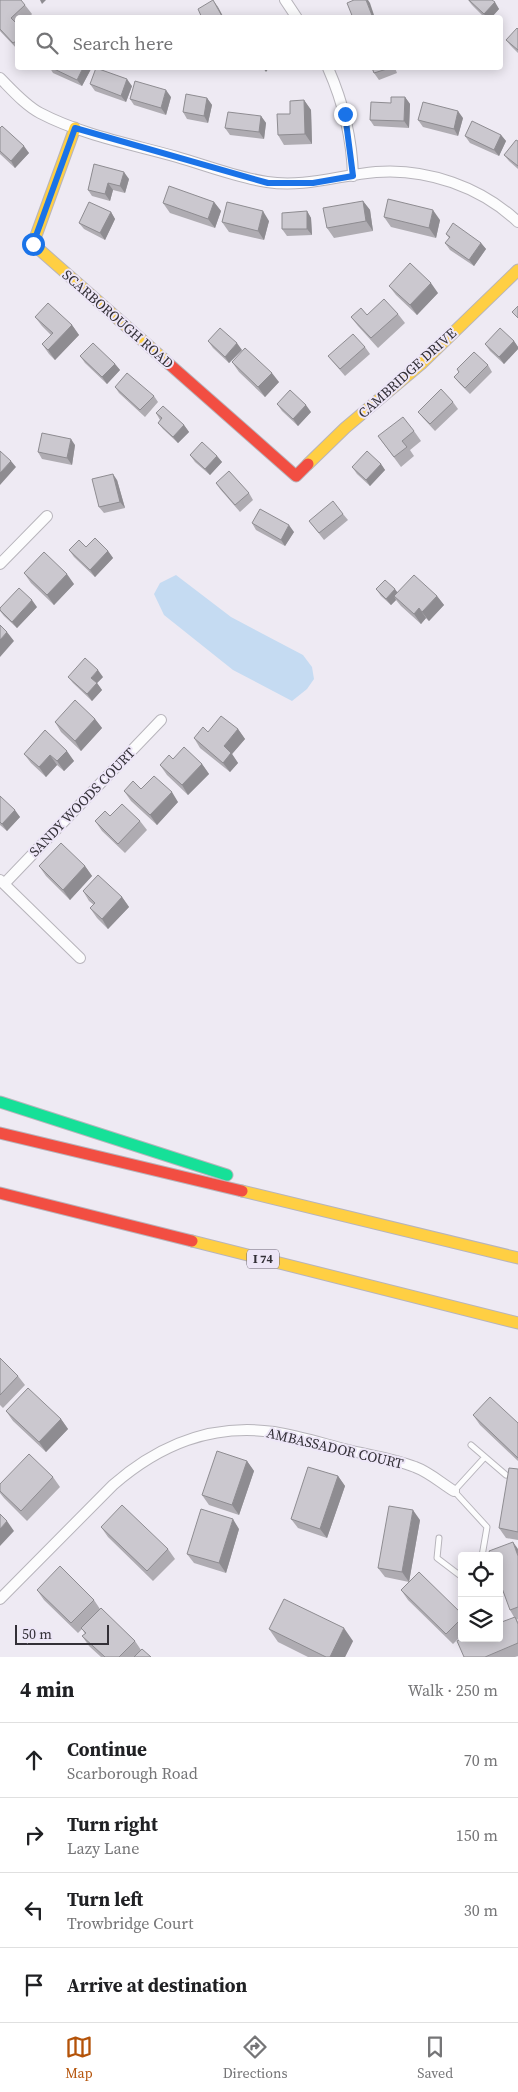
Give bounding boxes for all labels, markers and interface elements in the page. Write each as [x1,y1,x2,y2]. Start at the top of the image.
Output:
search box [15,15,503,70]
icon: search [33,29,61,57]
text: Search here [73,30,173,56]
route end [334,103,357,126]
route start [22,233,45,256]
street label: SCARBOROUGH ROAD [58,265,178,373]
street label: CAMBRIDGE DRIVE [353,323,461,423]
street label: SANDY WOODS COURT [24,743,140,861]
road number: I 74 [247,1250,279,1268]
street label: AMBASSADOR COURT [265,1423,406,1474]
map controls [458,1552,503,1642]
button: locate [458,1552,503,1597]
button: layers [458,1597,503,1642]
scale bar [15,1622,109,1645]
text: 50 m [22,1624,52,1644]
text: 4 min [20,1675,75,1704]
text: Walk · 250 m [408,1679,498,1701]
text: Continue [67,1736,147,1762]
icon: ahead [20,1746,48,1774]
text: 70 m [464,1749,498,1771]
text: Scarborough Road [67,1762,198,1784]
text: Turn right [67,1811,158,1837]
icon: right [20,1821,48,1849]
text: 150 m [456,1824,498,1846]
text: Lazy Lane [67,1837,139,1859]
text: Turn left [67,1886,143,1912]
icon: left [20,1896,48,1924]
text: 30 m [464,1899,498,1921]
text: Trowbridge Court [67,1912,194,1934]
icon: arrive [20,1971,48,1999]
text: Arrive at destination [67,1972,247,1998]
tab: Map [65,2033,93,2083]
tab: Directions [223,2033,287,2083]
tab: Saved [417,2033,453,2083]

